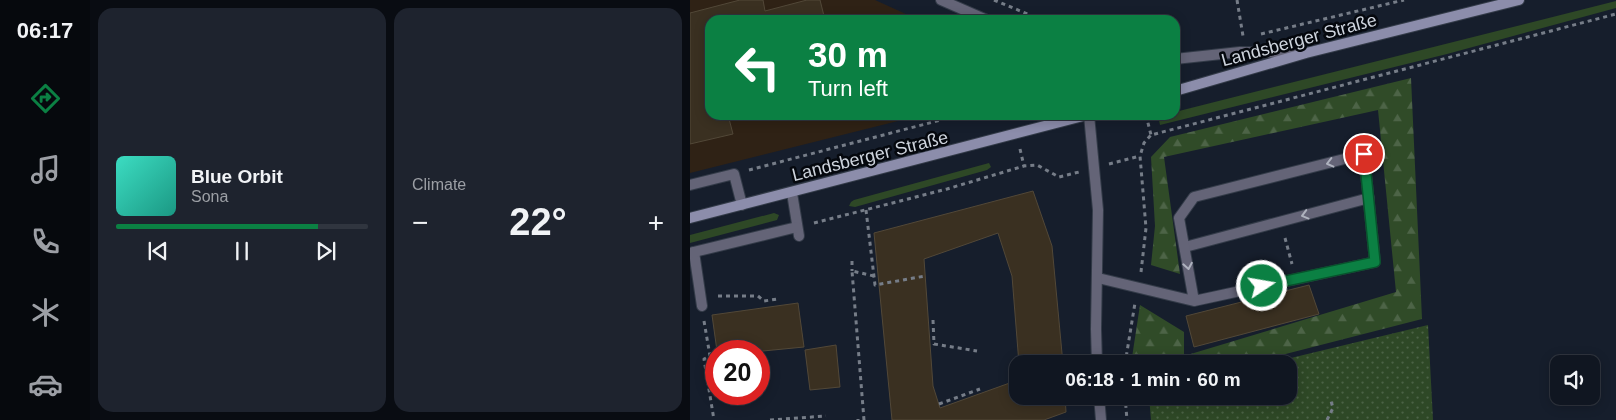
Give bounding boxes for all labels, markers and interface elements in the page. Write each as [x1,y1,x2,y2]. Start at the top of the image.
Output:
street label: Landsberger Straße [1219,10,1379,70]
text: 06:17 [17,18,73,43]
icon: left [725,35,790,100]
text: 30 m [808,35,888,74]
text: Turn left [808,76,888,101]
icon: directions [28,81,63,116]
street label: Landsberger Straße [790,127,950,185]
pin [1343,133,1385,175]
icon: arrive [1350,140,1378,168]
icon: music [28,152,63,187]
one-way arrow [1325,157,1334,168]
text: Blue Orbit [191,166,283,187]
text: Climate [412,176,466,193]
text: Sona [191,188,228,205]
text: 22° [509,201,567,243]
text: − [412,207,428,238]
text: + [648,207,664,238]
one-way arrow [1300,209,1309,220]
icon: phone [28,224,63,259]
icon: previous [144,237,172,265]
icon: pause [228,237,256,265]
icon: next [312,237,340,265]
position arrow [1235,259,1287,311]
one-way arrow [1183,262,1193,270]
icon: climate [28,295,63,330]
speed limit sign: 20 [705,340,770,405]
map controls [1550,355,1600,405]
button: sound [1550,355,1600,405]
icon: car [28,367,63,402]
text: 06:18 · 1 min · 60 m [1065,369,1241,390]

